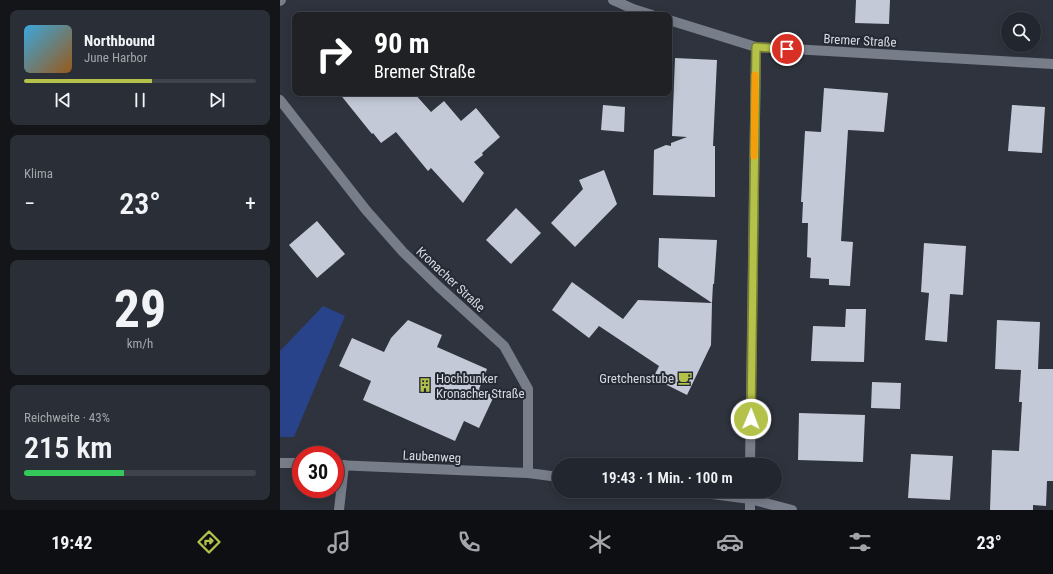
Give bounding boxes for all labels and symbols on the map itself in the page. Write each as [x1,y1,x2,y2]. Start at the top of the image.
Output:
street label: Bremer Straße [823,31,897,50]
pin [770,32,804,66]
street label: Kronacher Straße [413,244,488,315]
cafe icon: Gretchenstube [677,370,693,386]
place label: Hochbunker Kronacher Straße [436,371,525,401]
place label: Gretchenstube [599,371,674,386]
building icon: Hochbunker Kronacher Straße [417,377,433,393]
position arrow [730,398,772,440]
speed limit sign: 30 [292,446,344,498]
street label: Laubenweg [402,447,462,466]

